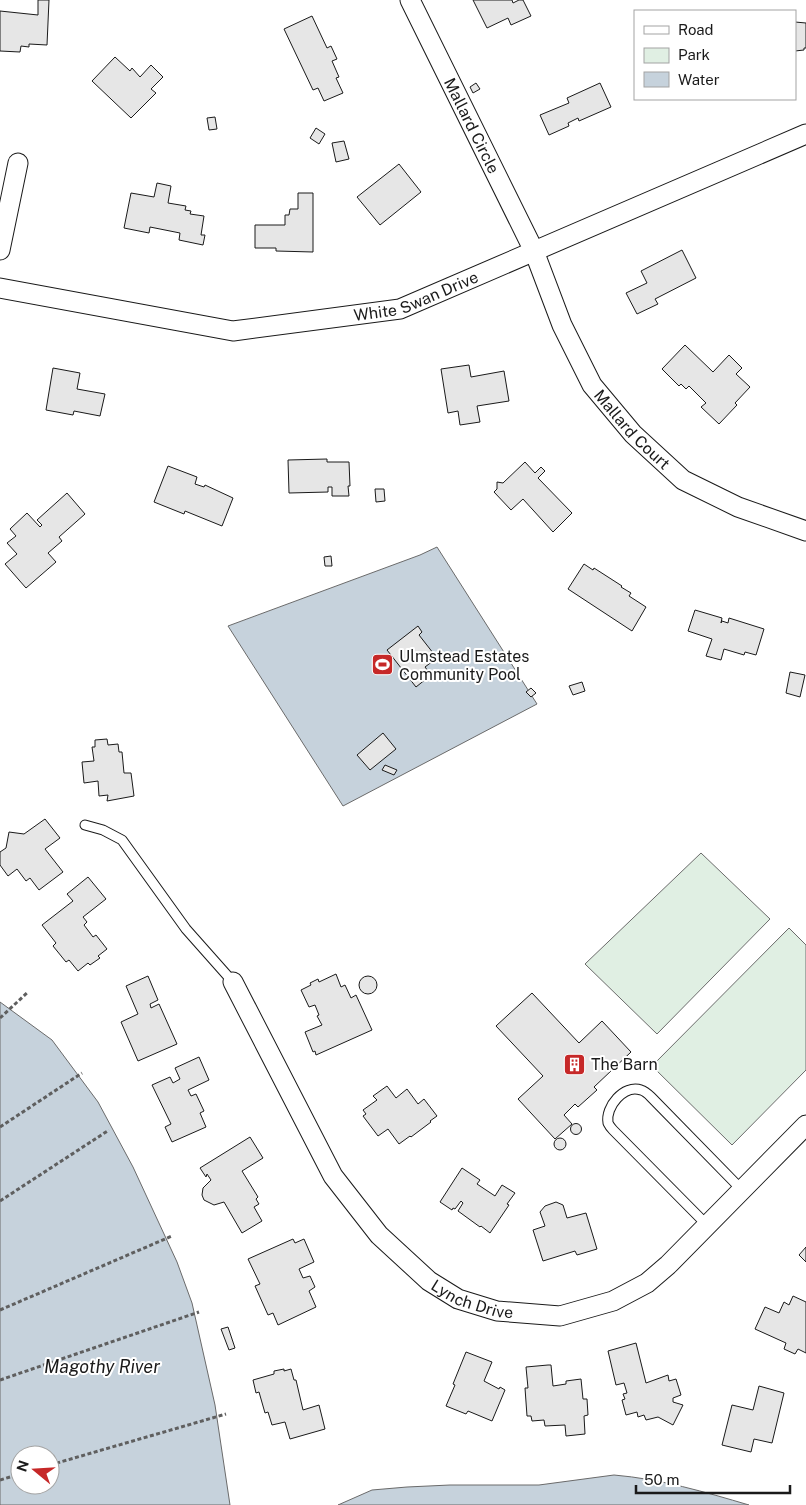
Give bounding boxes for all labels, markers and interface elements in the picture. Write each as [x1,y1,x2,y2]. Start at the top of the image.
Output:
legend [634,10,796,100]
text: Road [678,21,714,38]
text: Park [678,46,710,63]
text: Water [678,71,720,88]
street label: Mallard Circle [440,75,504,176]
street label: White Swan Drive [352,267,481,325]
street label: Mallard Court [590,385,674,473]
place label: Ulmstead Estates Community Pool [399,647,529,684]
sports icon: Ulmstead Estates Community Pool [371,653,395,677]
building icon: The Barn [563,1052,587,1076]
place label: The Barn [591,1055,658,1074]
street label: Lynch Drive [428,1275,514,1322]
water label: Magothy River [44,1356,160,1377]
north arrow [10,1445,60,1495]
text: N [13,1458,32,1474]
scale bar [636,1462,790,1494]
text: 50 m [644,1471,679,1488]

